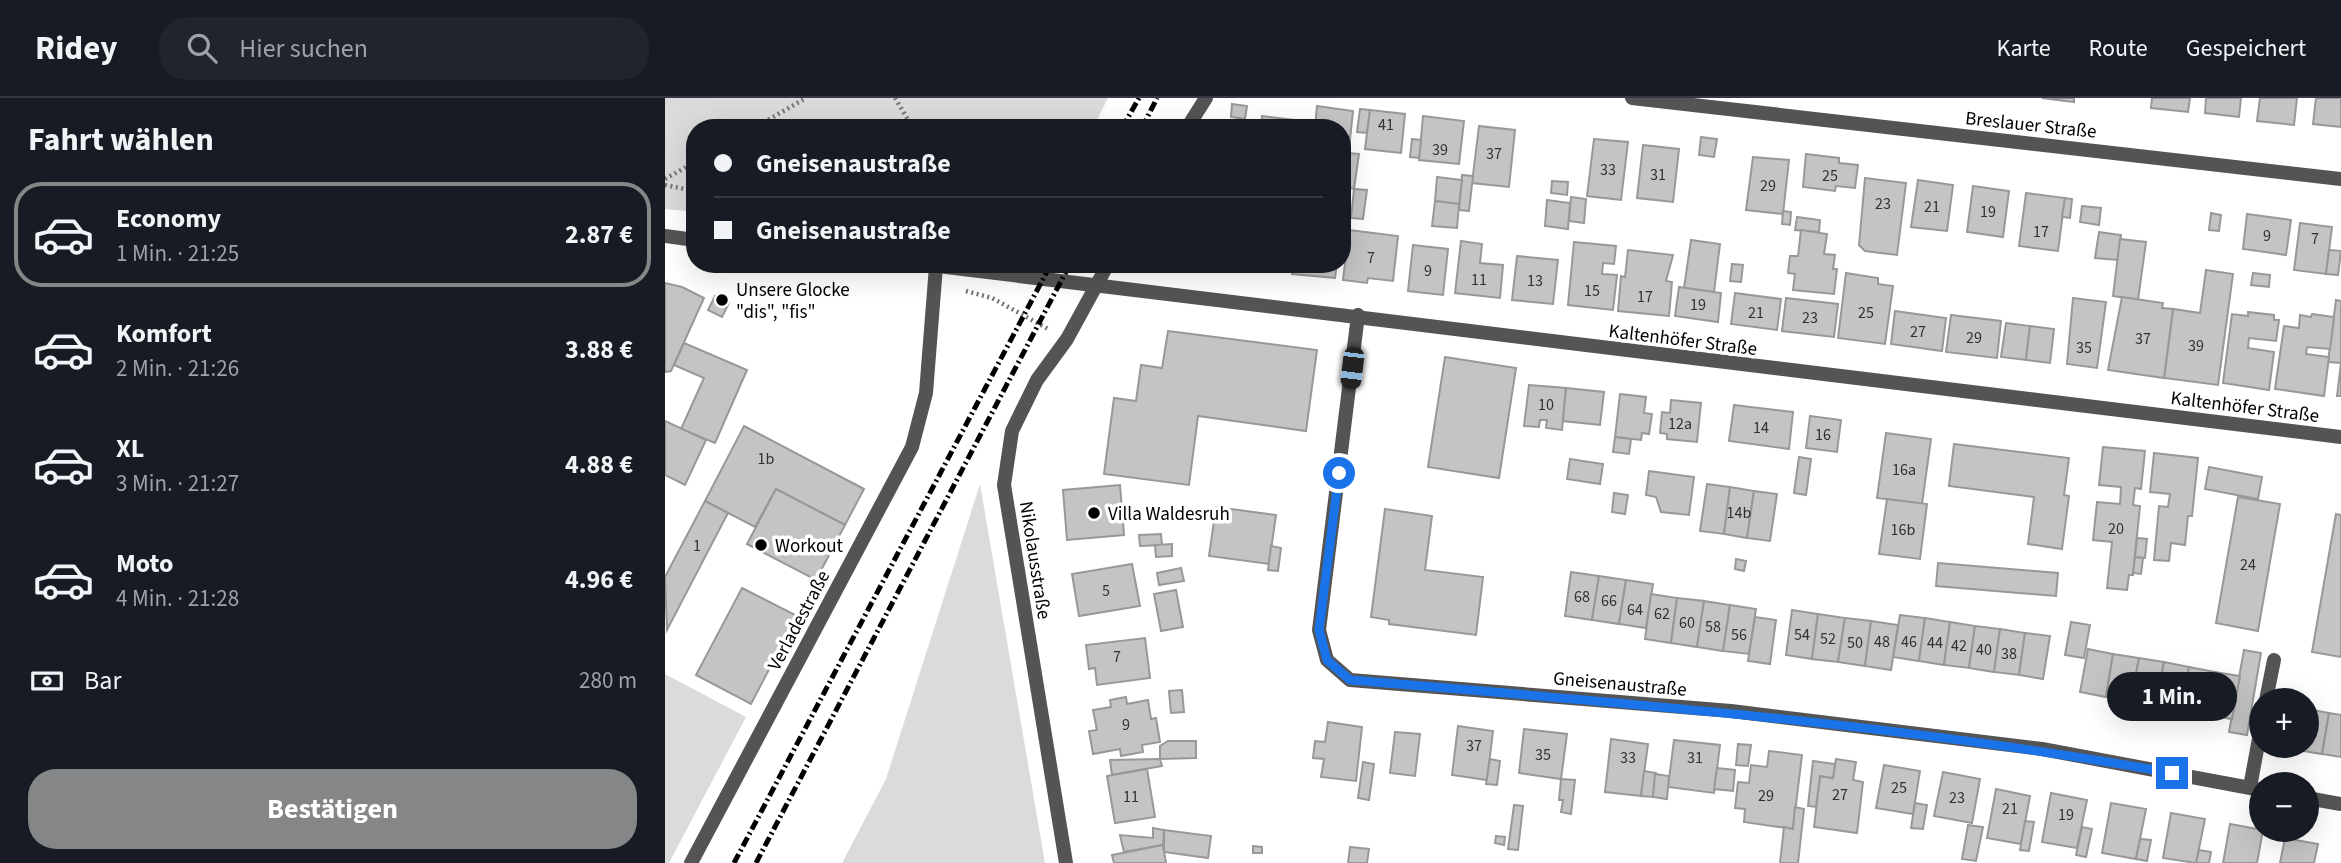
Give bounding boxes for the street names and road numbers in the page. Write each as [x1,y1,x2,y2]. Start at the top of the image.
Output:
street label: Breslauer Straße [1964,105,2098,146]
street label: Kaltenhöfer Straße [1607,318,1759,363]
street label: Kaltenhöfer Straße [2169,385,2321,430]
street label: Nikolausstraße [1012,499,1057,621]
street label: Verladestraße [762,566,837,676]
street label: Gneisenaustraße [1552,665,1688,704]

